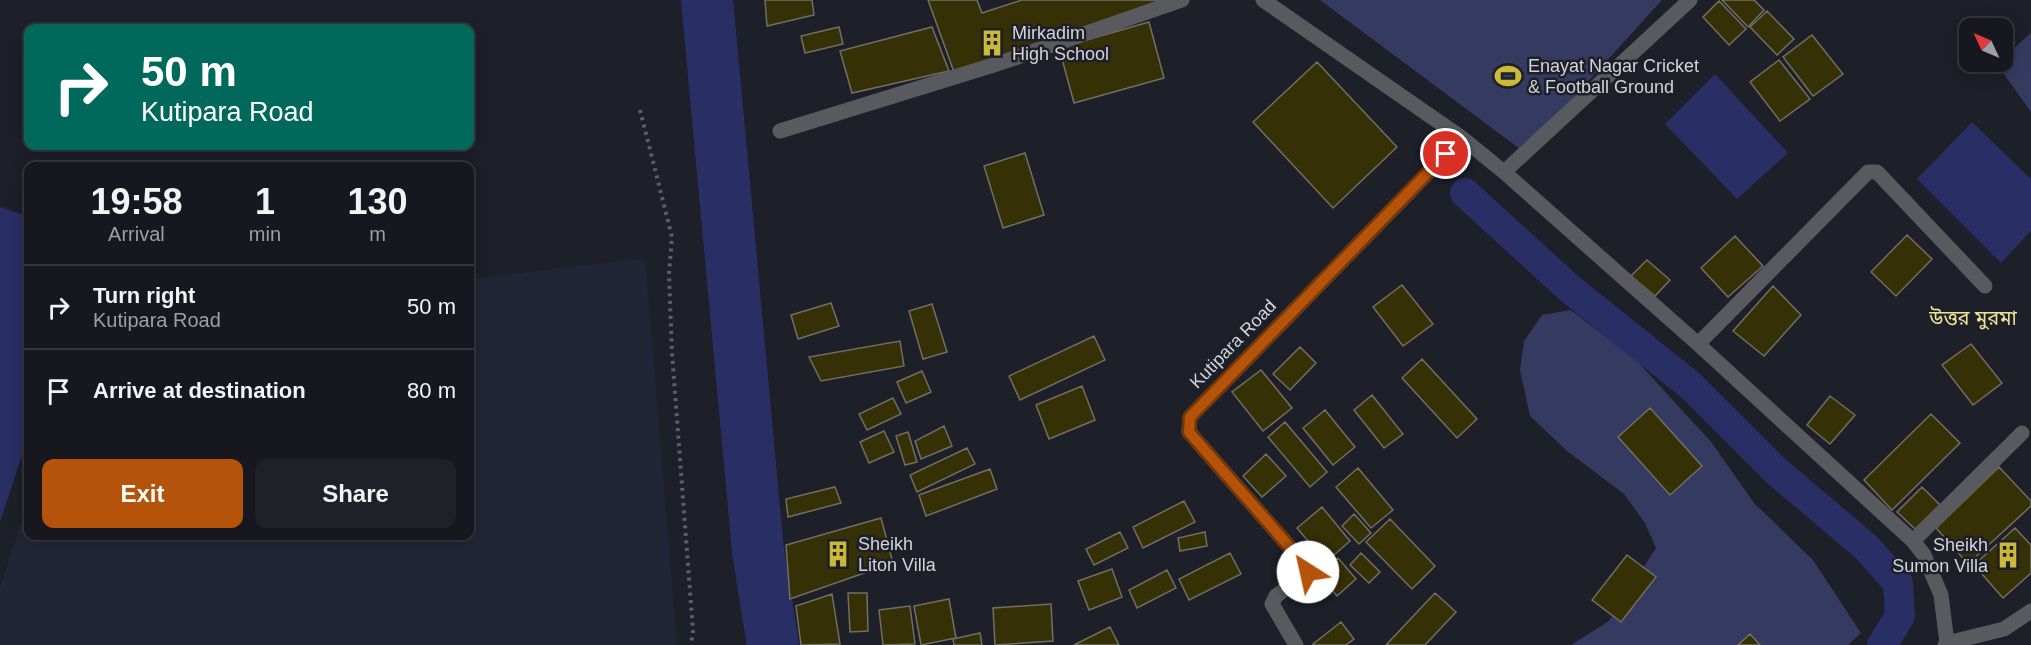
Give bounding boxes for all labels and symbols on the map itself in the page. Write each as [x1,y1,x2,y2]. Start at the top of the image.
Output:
north arrow [1959,18,2013,72]
place label: Mirkadim High School [1012,23,1109,64]
building icon: Mirkadim High School [977,28,1007,58]
place label: Enayat Nagar Cricket & Football Ground [1528,56,1699,97]
sports icon: Enayat Nagar Cricket & Football Ground [1493,61,1523,91]
pin [1420,128,1471,179]
street label: Kutipara Road [1186,296,1280,392]
district label: উত্তর মুরমা [1928,306,2017,330]
place label: Sheikh Liton Villa [858,534,937,575]
place label: Sheikh Sumon Villa [1892,535,1989,576]
building icon: Sheikh Liton Villa [823,539,853,569]
position arrow [1276,540,1340,604]
building icon: Sheikh Sumon Villa [1993,540,2023,570]

